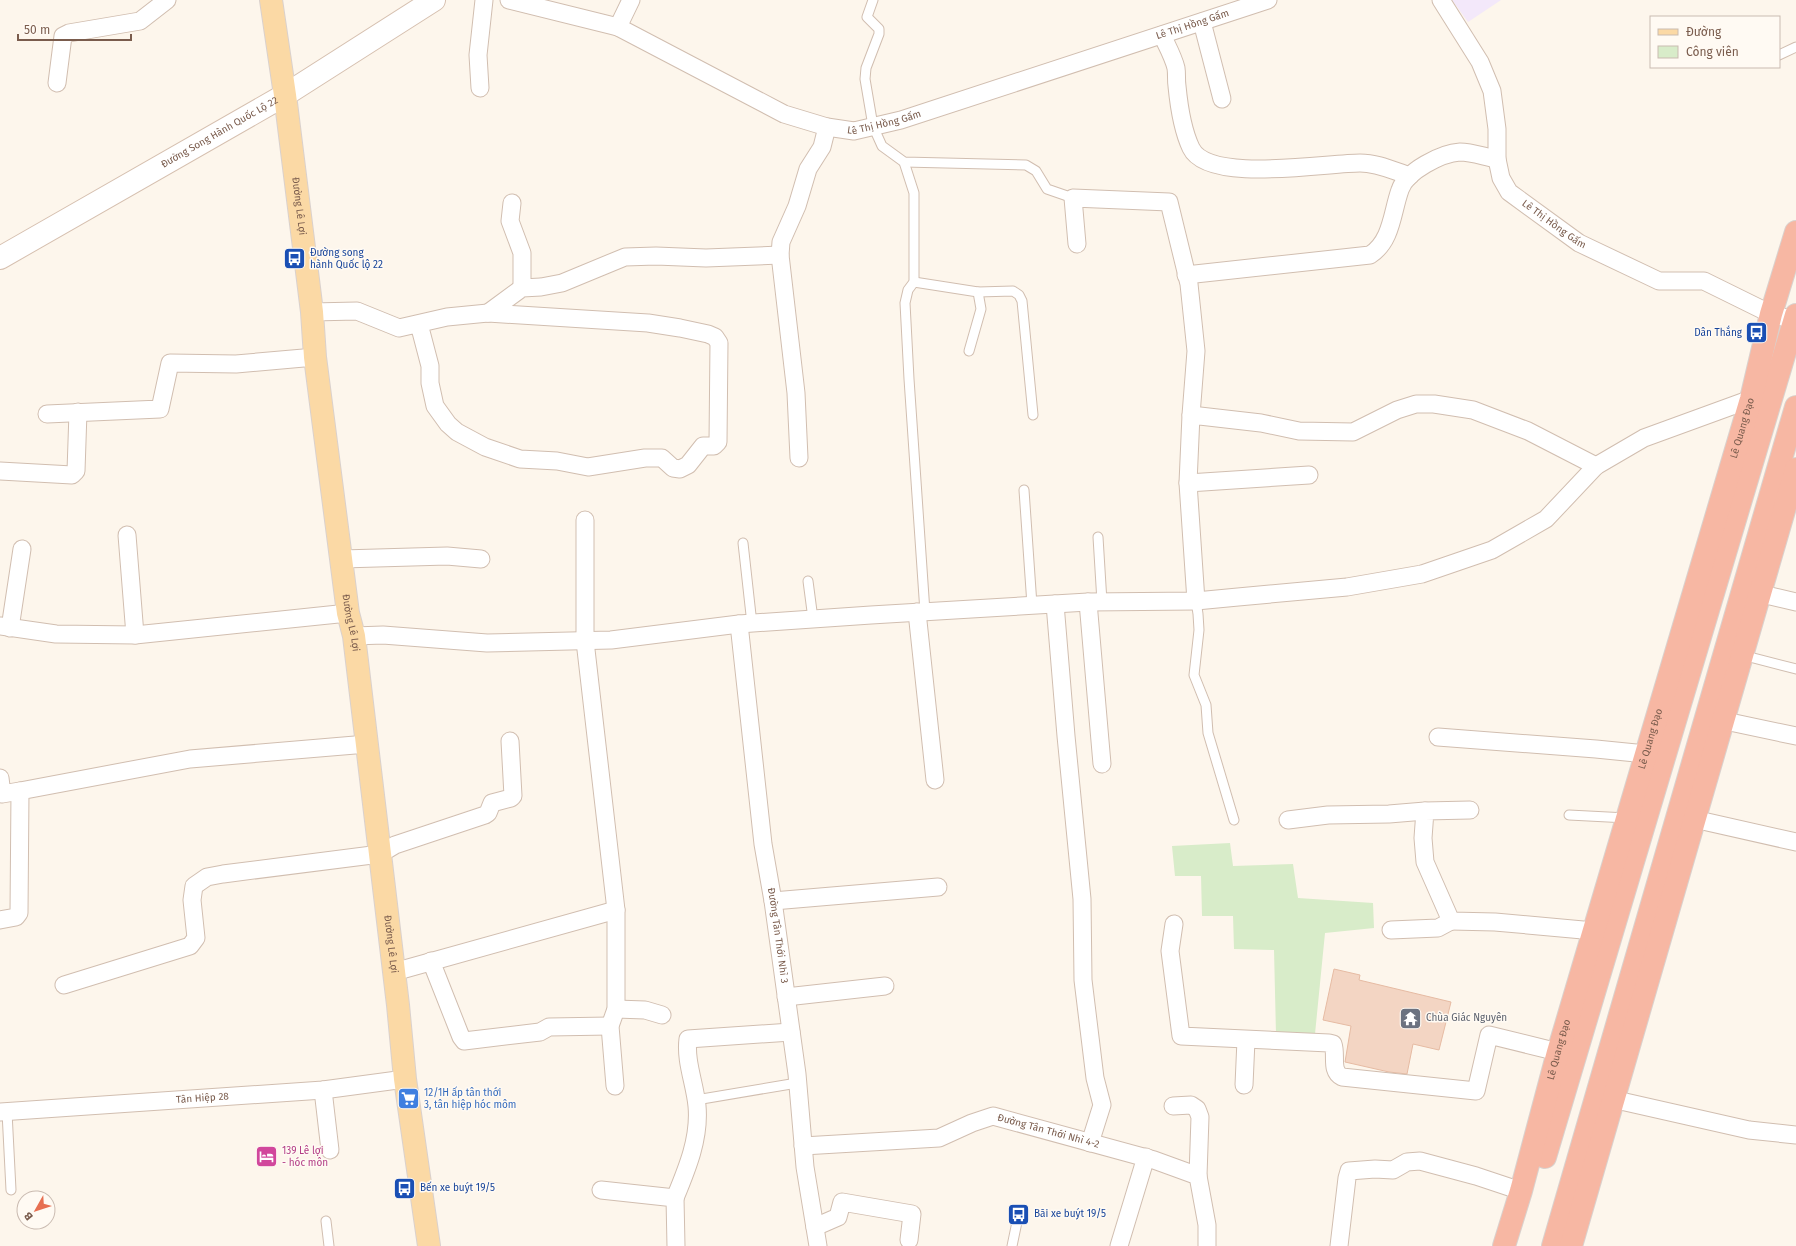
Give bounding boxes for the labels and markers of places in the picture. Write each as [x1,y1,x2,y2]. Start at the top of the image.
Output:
bus stop icon: Đường song hành Quốc lộ 22 [282,246,308,272]
place label: Đường song hành Quốc lộ 22 [310,247,383,271]
bus stop icon: Dân Thắng [1744,320,1770,346]
place label: Dân Thắng [1694,325,1743,339]
temple icon: Chùa Giác Nguyên [1397,1005,1423,1031]
place label: Chùa Giác Nguyên [1426,1011,1507,1024]
supermarket icon: 12/1H ấp tân thới 3, tân hiệp hóc môm [395,1086,421,1112]
place label: 12/1H ấp tân thới 3, tân hiệp hóc môm [424,1086,516,1111]
hotel icon: 139 Lê lợi - hóc môn [254,1144,280,1170]
place label: 139 Lê lợi - hóc môn [282,1145,328,1169]
bus stop icon: Bến xe buýt 19/5 [391,1175,417,1201]
place label: Bến xe buýt 19/5 [420,1181,495,1194]
bus stop icon: Bãi xe buýt 19/5 [1006,1201,1032,1227]
place label: Bãi xe buýt 19/5 [1034,1207,1106,1220]

